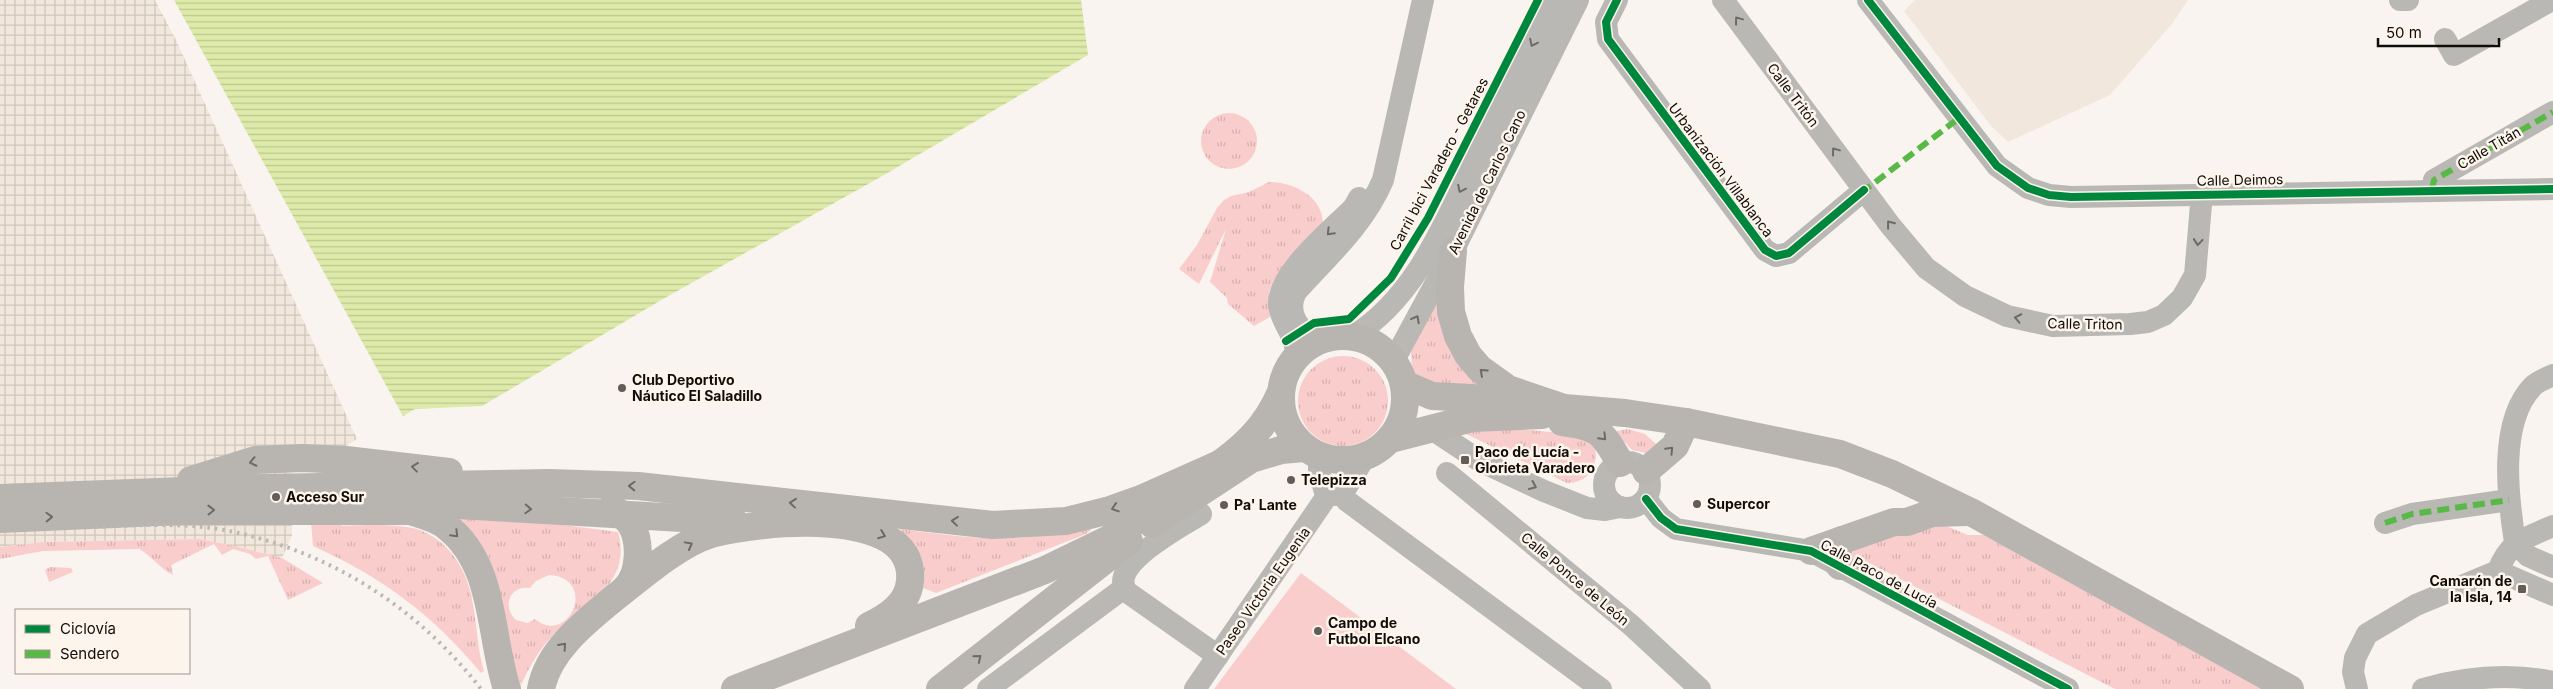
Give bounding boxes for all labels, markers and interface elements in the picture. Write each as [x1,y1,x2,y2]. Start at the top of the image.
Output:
scale bar [2378,15,2499,47]
one-way arrow [1735,16,1744,26]
text: 50 m [2386,23,2422,42]
one-way arrow [1529,38,1539,47]
street label: Calle Tritón [1764,60,1823,130]
street label: Carril bici Varadero - Getares [1386,74,1491,253]
street label: Urbanización Villablanca [1665,99,1777,240]
street label: Avenida de Carlos Cano [1444,107,1529,257]
street label: Calle Titán [2454,123,2523,172]
one-way arrow [1832,147,1841,157]
street label: Calle Deimos [2197,170,2283,189]
one-way arrow [1457,184,1467,193]
one-way arrow [1887,221,1896,230]
one-way arrow [1327,226,1336,235]
one-way arrow [2192,238,2203,246]
one-way arrow [2014,313,2023,324]
street label: Calle Triton [2047,314,2123,333]
one-way arrow [1410,315,1420,324]
one-way arrow [1480,369,1489,378]
place label: Club Deportivo Náutico El Saladillo [632,371,763,404]
marker: Club Deportivo Náutico El Saladillo [616,382,628,394]
one-way arrow [1597,431,1606,440]
place label: Paco de Lucía - Glorieta Varadero [1475,443,1595,476]
one-way arrow [1664,447,1673,456]
marker: Paco de Lucía - Glorieta Varadero [1459,454,1471,466]
one-way arrow [249,456,258,467]
one-way arrow [411,462,419,473]
place label: Telepizza [1301,471,1367,488]
marker: Telepizza [1285,474,1297,486]
one-way arrow [627,480,635,491]
one-way arrow [1528,480,1537,490]
place label: Acceso Sur [286,488,365,505]
marker: Acceso Sur [270,491,282,503]
place label: Supercor [1707,495,1770,512]
place label: Pa' Lante [1234,496,1297,513]
one-way arrow [789,498,797,509]
marker: Supercor [1691,498,1703,510]
marker: Pa' Lante [1218,499,1230,511]
one-way arrow [1111,503,1120,513]
one-way arrow [524,504,532,515]
one-way arrow [207,505,215,516]
one-way arrow [45,511,53,522]
one-way arrow [950,516,958,527]
street label: Paseo Victoria Eugenia [1212,523,1313,658]
one-way arrow [449,528,458,537]
street label: Calle Ponce de León [1518,528,1633,629]
one-way arrow [877,529,885,539]
street label: Calle Paco de Lucía [1818,535,1941,612]
one-way arrow [684,541,693,551]
place label: Camarón de la Isla, 14 [2429,572,2512,605]
marker: Camarón de la Isla, 14 [2516,583,2528,595]
legend [15,609,190,674]
place label: Campo de Futbol Elcano [1328,614,1421,647]
text: Ciclovía [60,619,116,638]
marker: Campo de Futbol Elcano [1312,625,1324,637]
one-way arrow [557,643,566,652]
text: Sendero [60,644,120,663]
one-way arrow [972,656,981,664]

